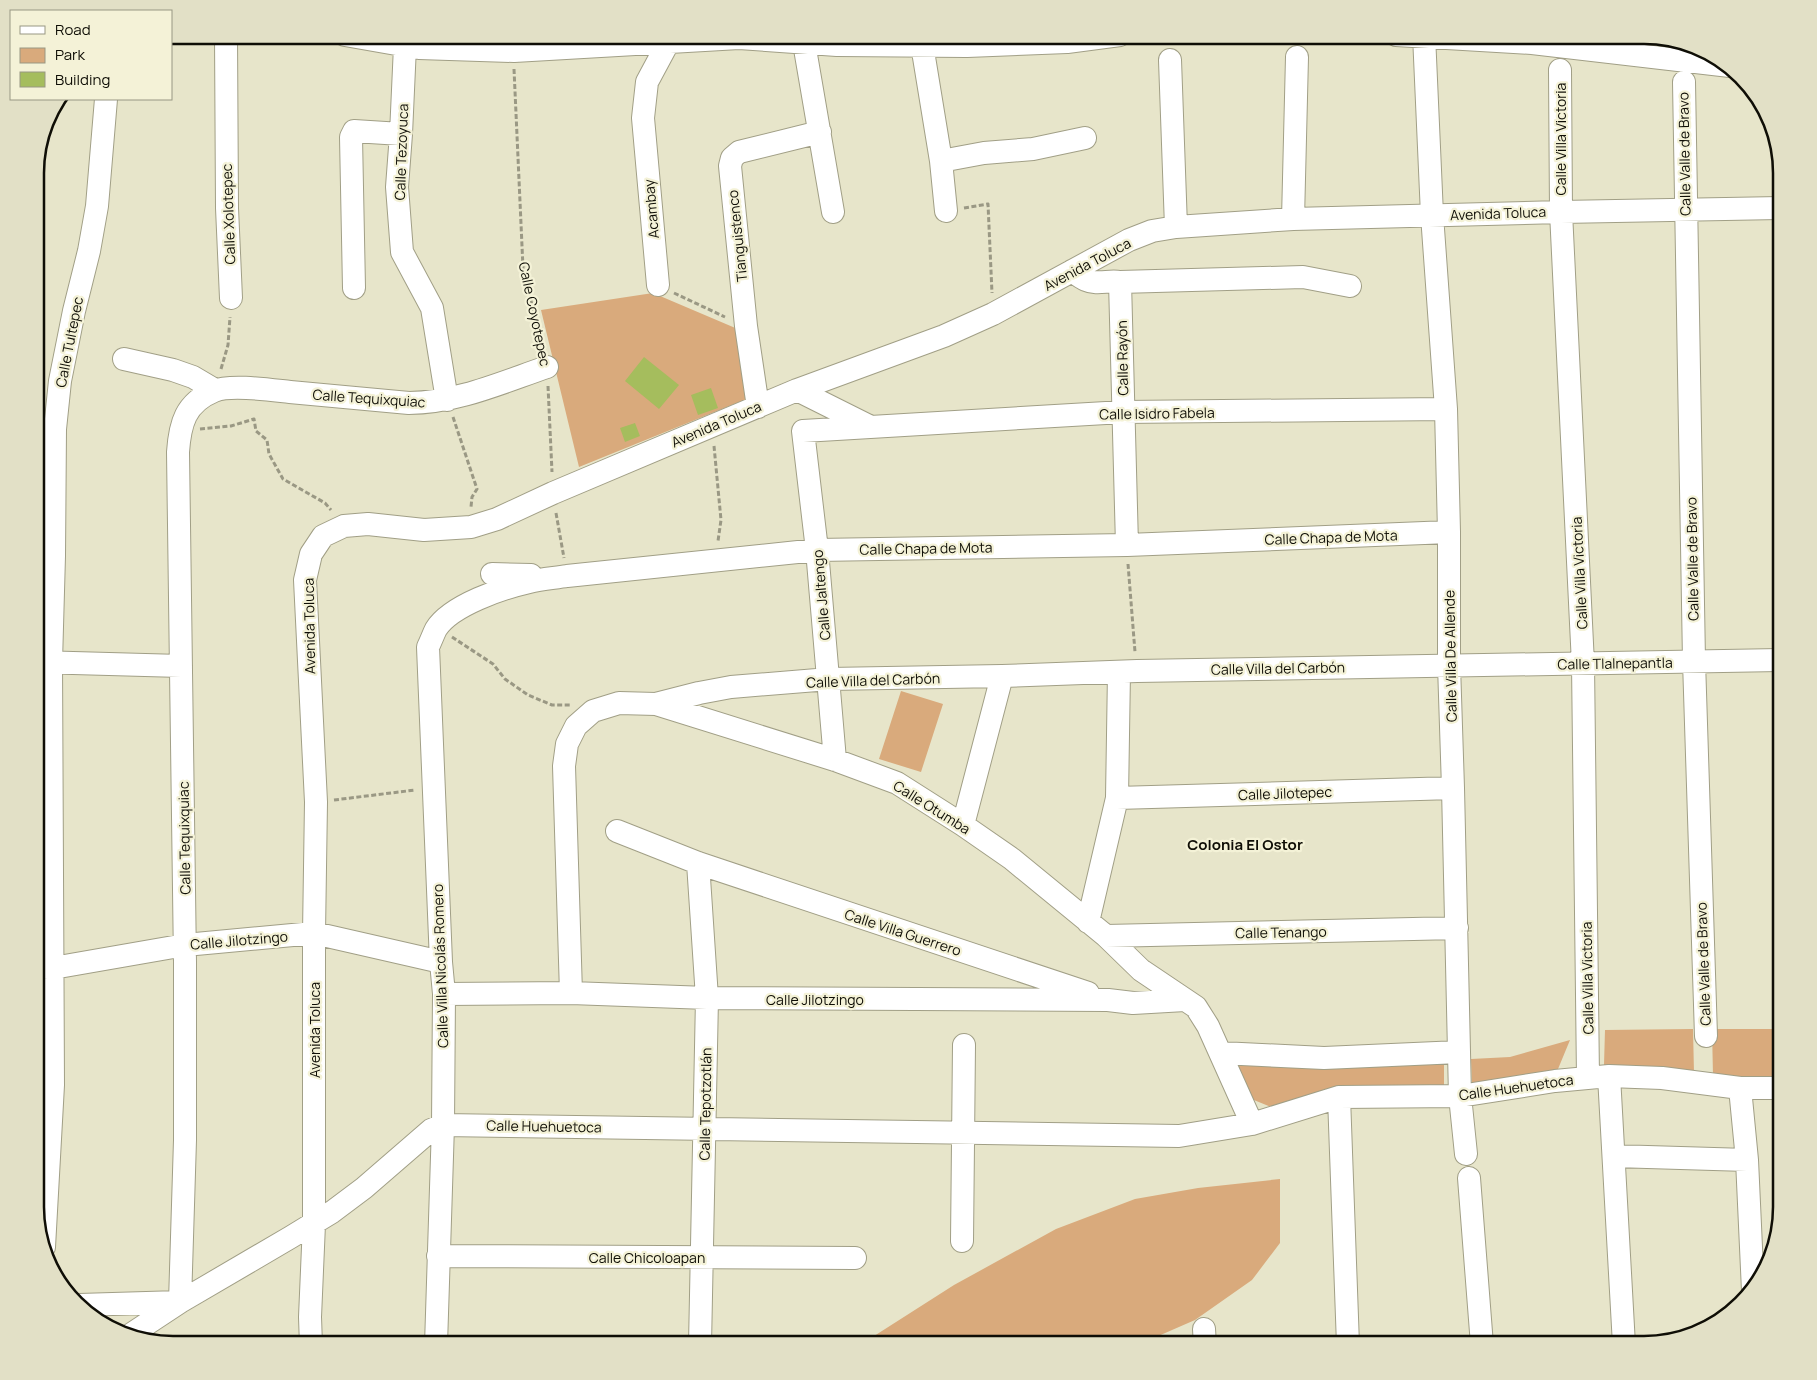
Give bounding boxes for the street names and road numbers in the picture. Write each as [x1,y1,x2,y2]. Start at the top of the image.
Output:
street label: Calle Villa Victoria [1551,83,1570,195]
street label: Calle Valle de Bravo [1673,92,1695,216]
street label: Calle Tezoyuca [390,103,412,201]
street label: Calle Xolotepec [217,163,239,265]
street label: Acambay [639,178,663,239]
street label: Tianguistenco [723,189,751,283]
street label: Avenida Toluca [1450,202,1546,224]
street label: Avenida Toluca [1040,233,1134,295]
street label: Calle Coyotepec [515,260,555,368]
street label: Calle Tultepec [51,295,87,389]
street label: Calle Rayón [1112,320,1132,396]
street label: Calle Tequixquiac [312,385,426,411]
street label: Avenida Toluca [668,396,764,452]
street label: Calle Isidro Fabela [1099,402,1215,424]
street label: Calle Valle de Bravo [1681,497,1703,621]
street label: Calle Villa Victoria [1567,516,1591,630]
street label: Calle Chapa de Mota [1264,525,1398,549]
street label: Calle Chapa de Mota [859,537,993,559]
street label: Calle Jaltengo [808,549,834,641]
street label: Avenida Toluca [299,578,319,674]
street label: Calle Villa De Allende [1439,590,1461,722]
street label: Calle Tlalnepantla [1557,652,1673,674]
street label: Calle Villa del Carbón [1211,657,1345,679]
street label: Calle Villa del Carbón [806,668,940,692]
street label: Calle Otumba [890,776,974,838]
street label: Calle Tequixquiac [174,781,194,895]
street label: Calle Jilotepec [1238,782,1333,804]
street label: Calle Villa Nicolás Romero [428,884,452,1048]
street label: Calle Valle de Bravo [1691,902,1715,1026]
street label: Calle Villa Guerrero [842,904,964,960]
street label: Calle Villa Victoria [1577,921,1597,1035]
street label: Calle Tenango [1235,922,1327,942]
street label: Calle Jilotzingo [189,926,289,954]
street label: Avenida Toluca [305,982,324,1078]
street label: Calle Jilotzingo [766,990,864,1009]
street label: Calle Tepotzotlán [695,1047,715,1161]
street label: Calle Huehuetoca [1458,1070,1574,1104]
street label: Calle Huehuetoca [486,1115,602,1137]
street label: Calle Chicoloapan [589,1248,705,1267]

